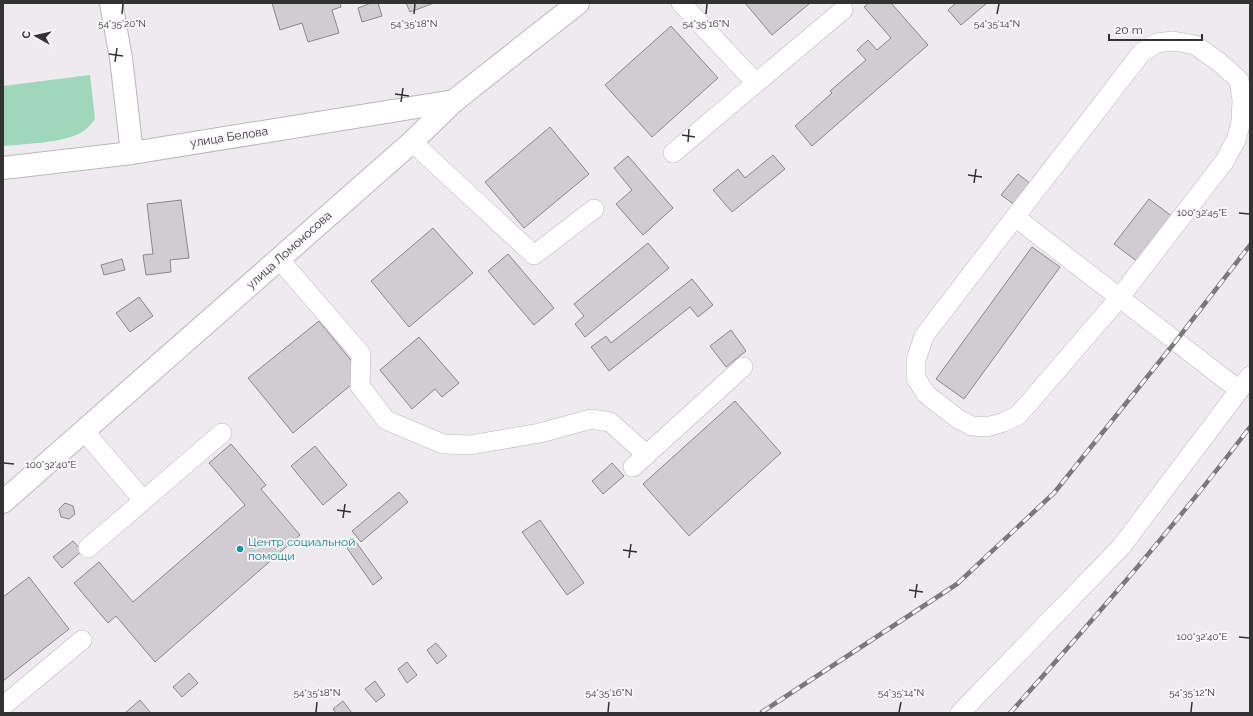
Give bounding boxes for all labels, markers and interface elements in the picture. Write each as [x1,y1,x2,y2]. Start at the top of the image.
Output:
north arrow [16,16,56,56]
scale bar [1109,16,1202,42]
text: 54°35'20"N [98,18,146,29]
text: 54°35'18"N [391,18,437,29]
text: 54°35'16"N [683,18,729,29]
text: 54°35'14"N [974,18,1020,29]
text: 20 m [1115,23,1143,37]
text: С [20,30,34,39]
street label: улица Белова [189,124,269,150]
text: 100°32'45"E [1177,207,1227,218]
street label: улица Ломоносова [244,208,334,292]
text: 100°32'40"E [25,459,77,470]
place label: Центр социальной помощи [248,535,355,563]
marker: Центр социальной помощи [235,544,245,554]
text: 100°32'40"E [1176,631,1228,642]
text: 54°35'18"N [294,687,340,698]
text: 54°35'16"N [586,687,632,698]
text: 54°35'14"N [878,687,924,698]
text: 54°35'12"N [1169,687,1215,698]

